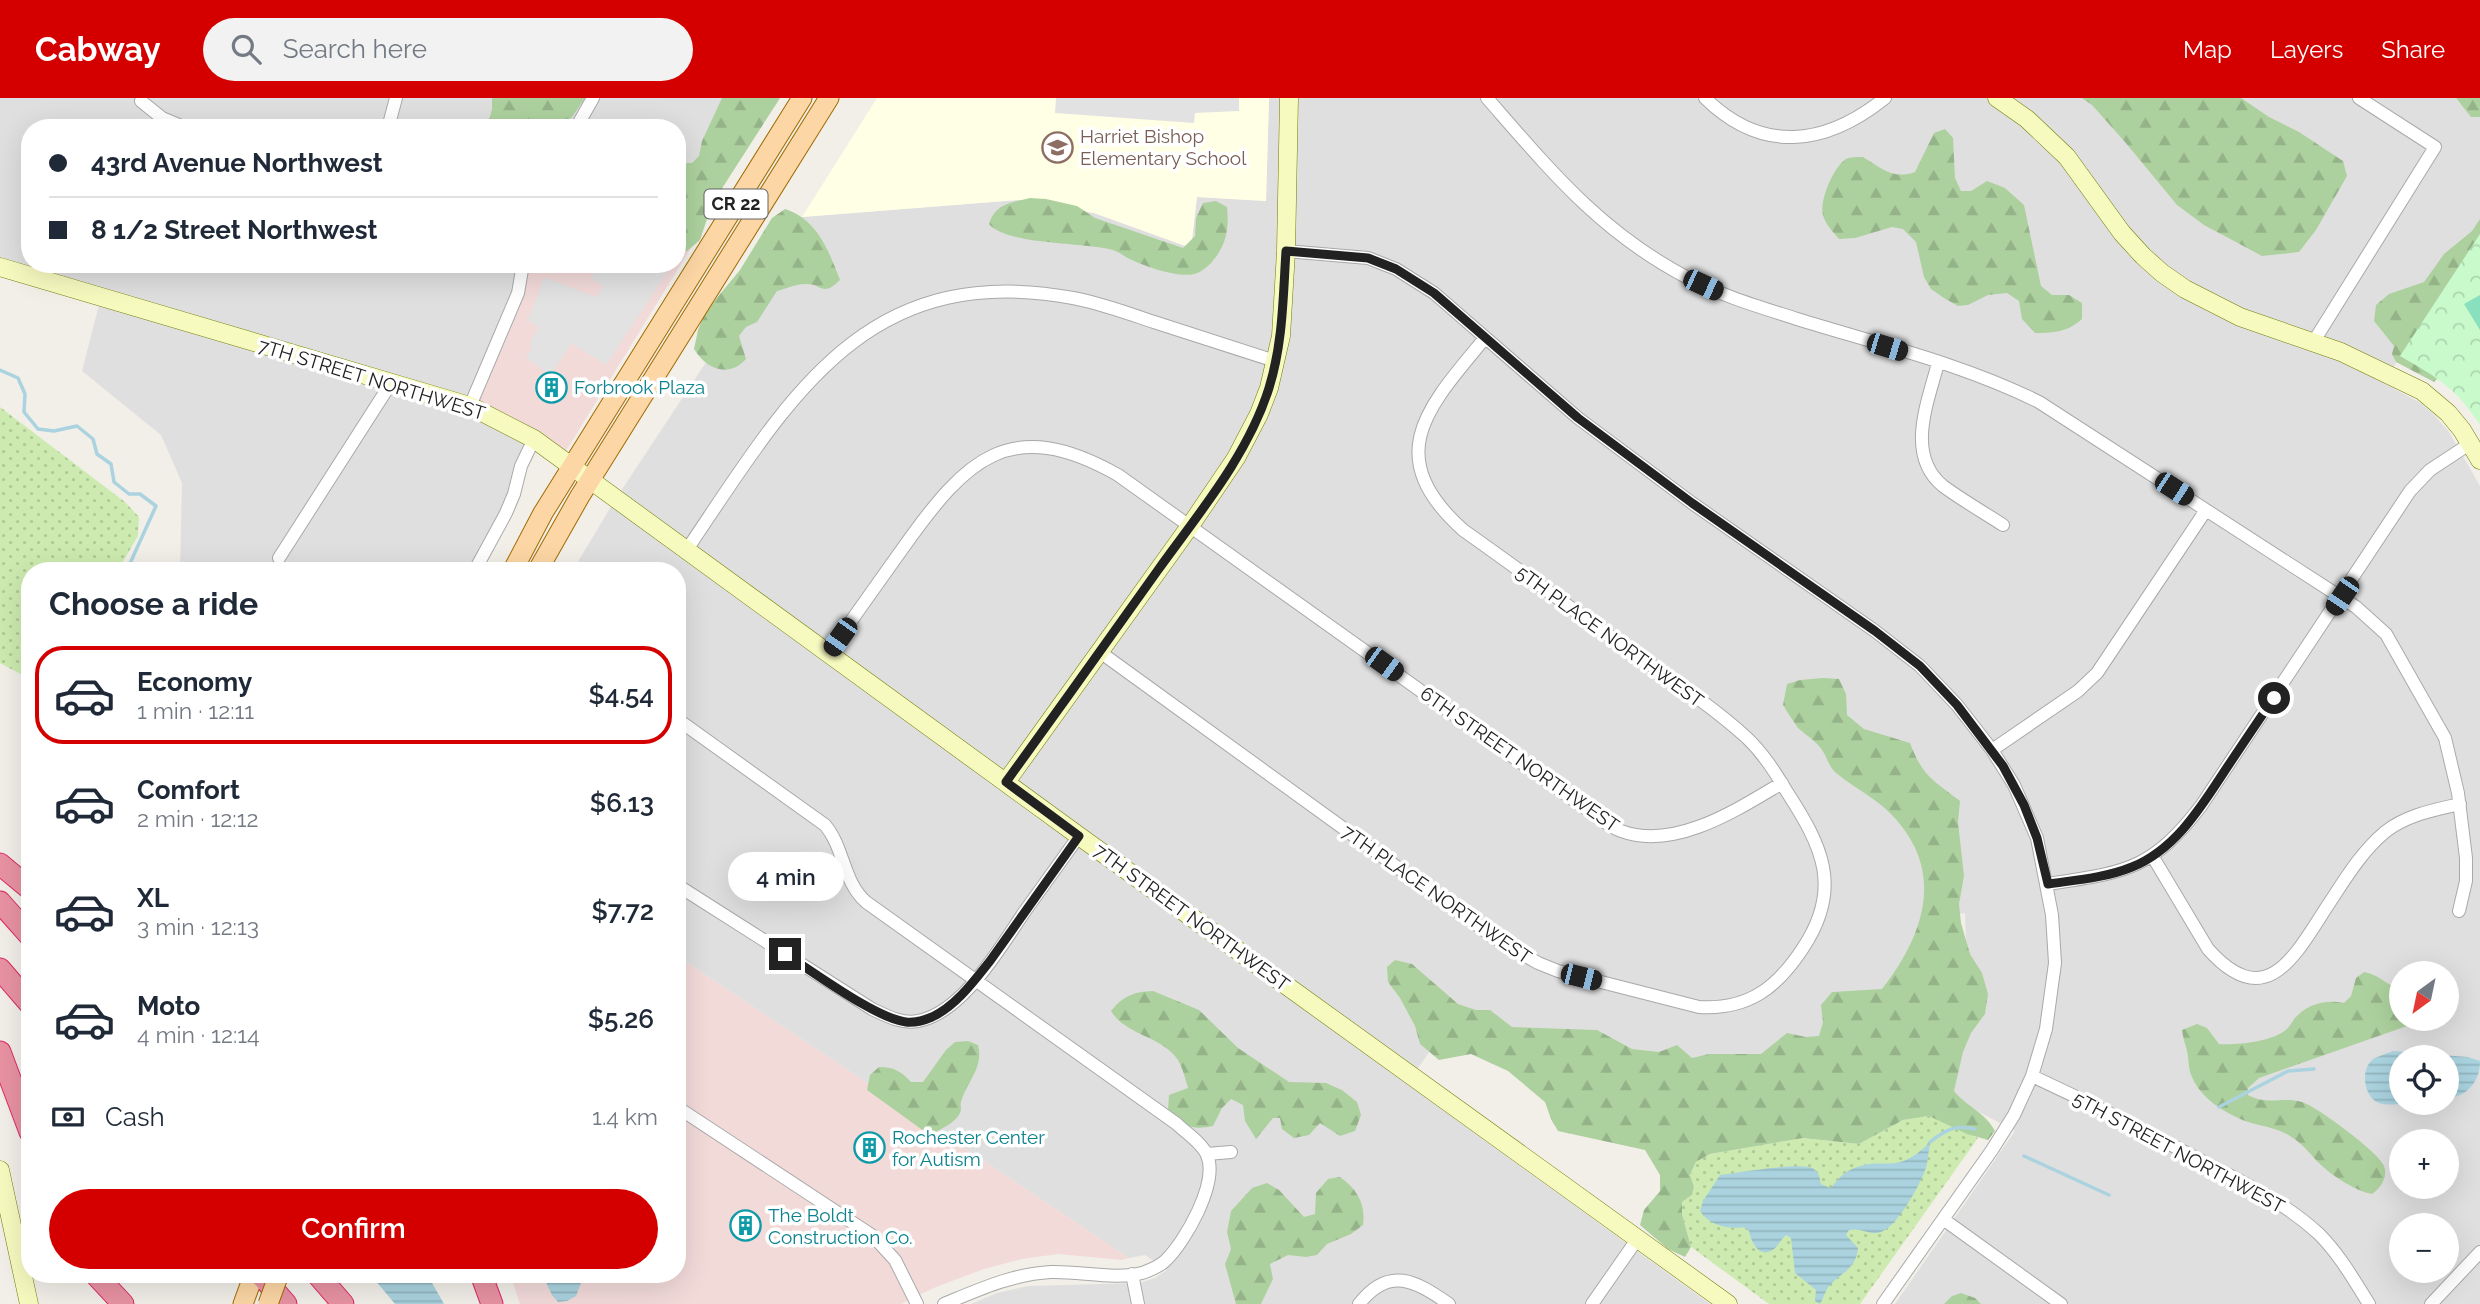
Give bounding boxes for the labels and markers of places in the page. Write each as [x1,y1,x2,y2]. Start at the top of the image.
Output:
place label: Harriet Bishop Elementary School [1080,125,1247,169]
school or university icon: Harriet Bishop Elementary School [1040,130,1074,164]
building icon: Forbrook Plaza [534,370,568,404]
place label: Forbrook Plaza [574,376,705,398]
place label: Rochester Center for Autism [892,1126,1045,1170]
building icon: Rochester Center for Autism [852,1131,886,1165]
place label: The Boldt Construction Co. [768,1204,913,1248]
building icon: The Boldt Construction Co. [728,1209,762,1243]

